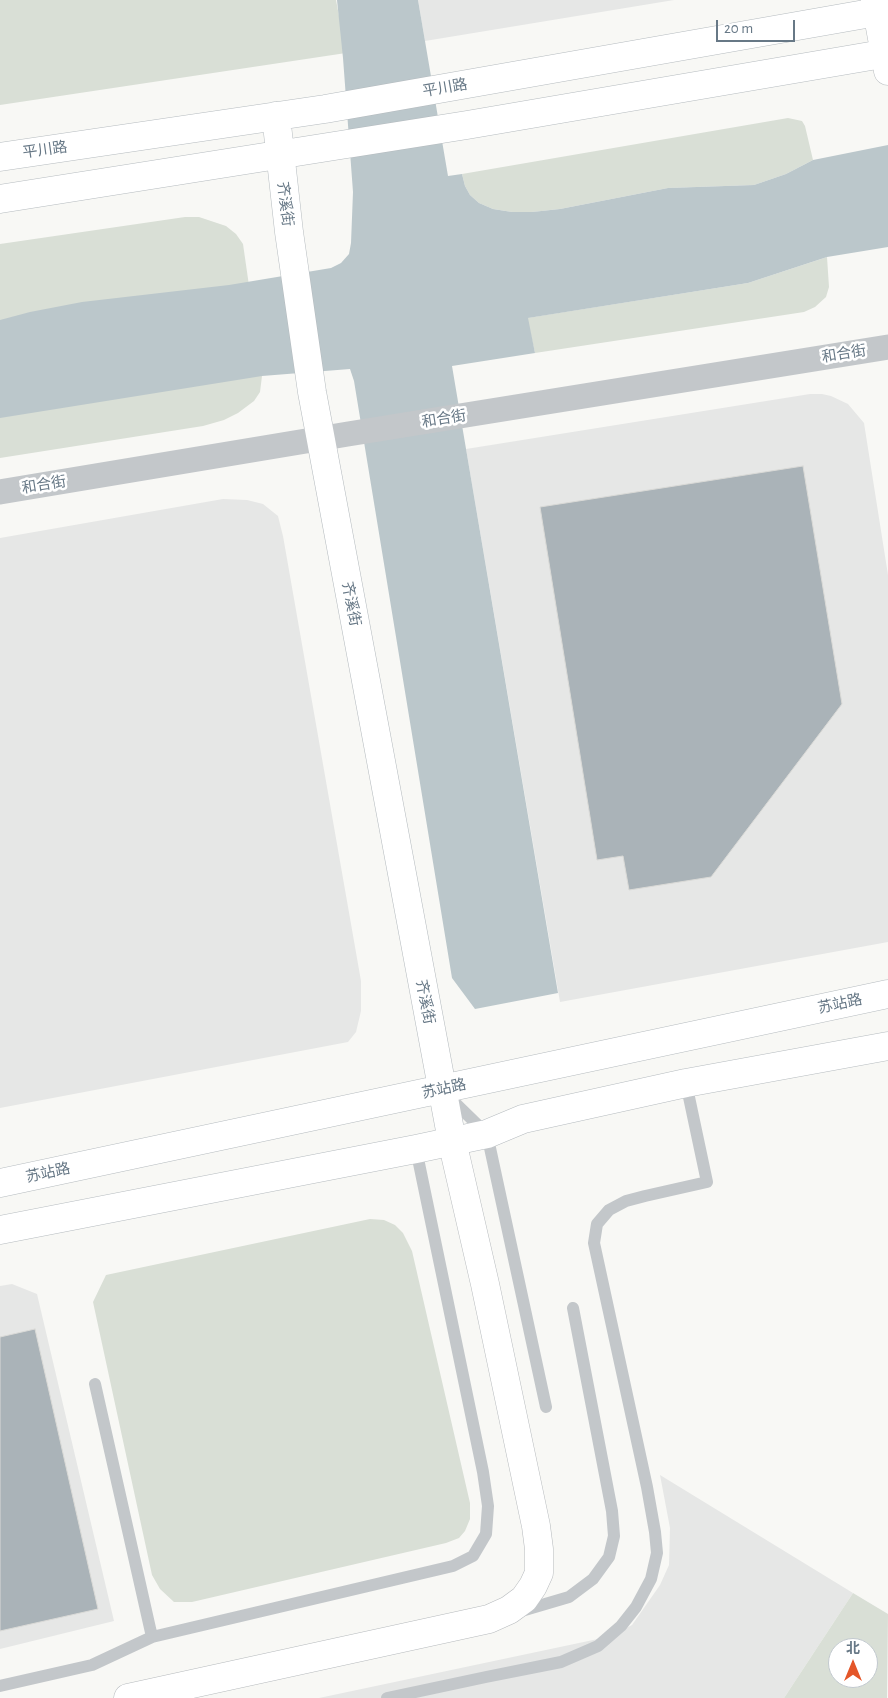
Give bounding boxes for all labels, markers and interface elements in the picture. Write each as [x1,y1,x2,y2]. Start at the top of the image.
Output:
scale bar [718,10,797,42]
text: 20 m [724,21,753,36]
street label: 平川路 [421,75,469,101]
street label: 平川路 [21,138,69,162]
street label: 齐溪街 [273,181,297,227]
street label: 和合街 [820,342,868,366]
street label: 和合街 [420,407,468,431]
street label: 和合街 [20,473,68,497]
street label: 齐溪街 [338,580,364,628]
street label: 齐溪街 [412,978,438,1026]
street label: 苏站路 [816,991,864,1017]
street label: 苏站路 [420,1076,468,1102]
street label: 苏站路 [24,1160,72,1186]
north arrow [828,1638,878,1688]
text: 北 [846,1642,860,1656]

